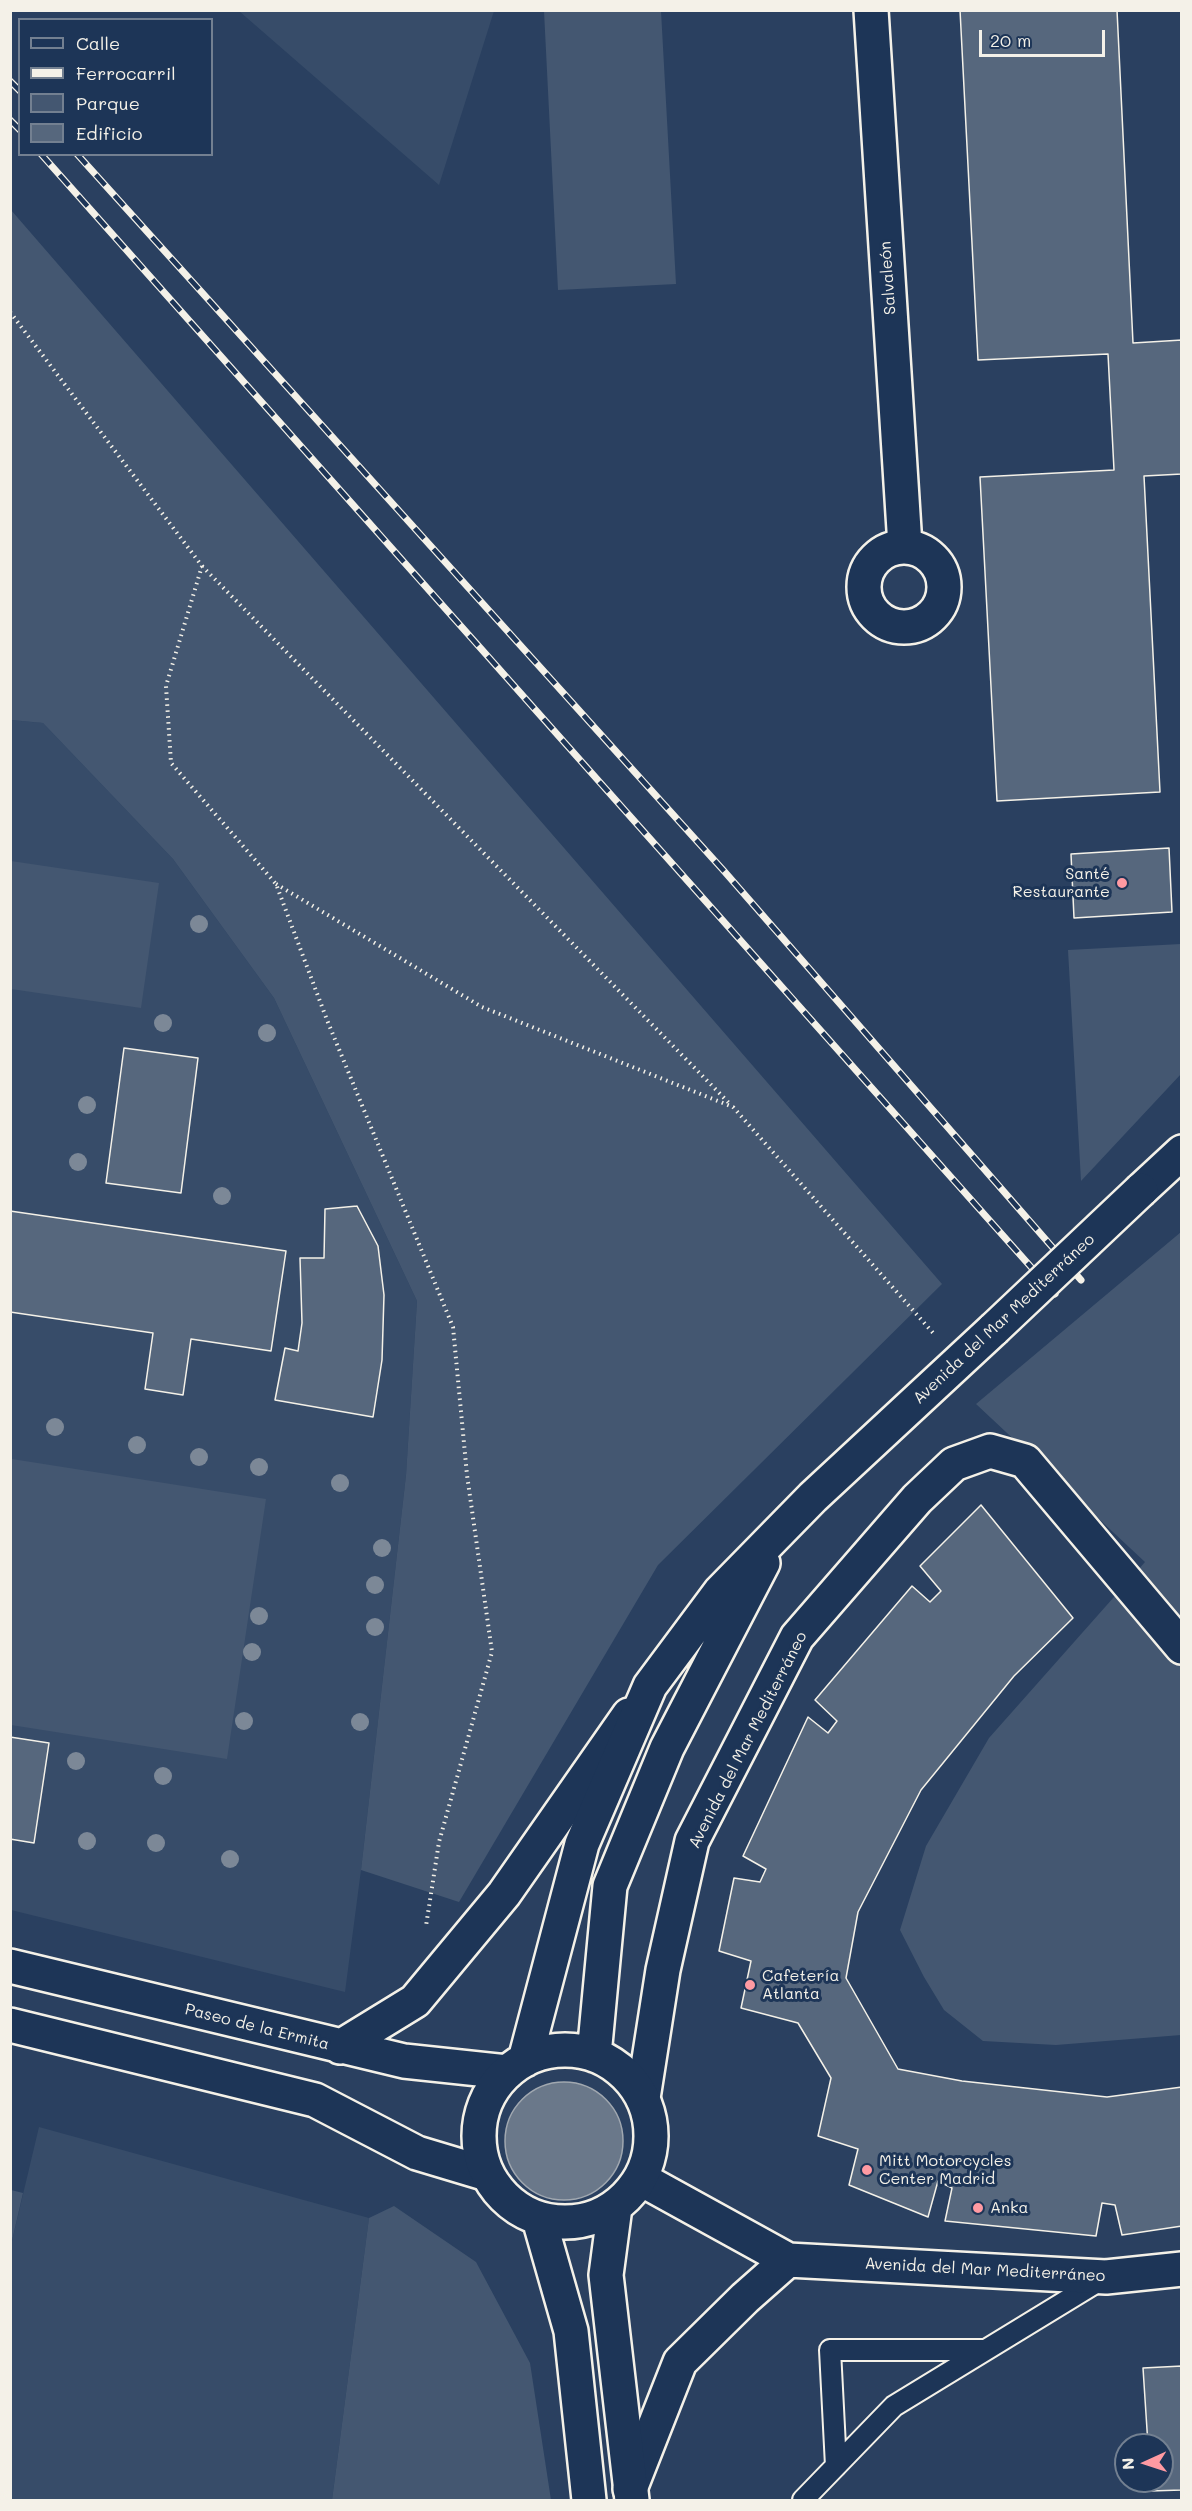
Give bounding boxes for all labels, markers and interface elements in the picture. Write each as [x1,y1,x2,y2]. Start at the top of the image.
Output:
legend [18,18,213,156]
scale bar [982,18,1108,56]
text: 20 m [990,28,1031,52]
text: Calle [76,31,120,55]
text: Ferrocarril [76,61,176,85]
text: Parque [76,91,140,115]
text: Edificio [76,121,143,145]
street label: Salvaleón [876,241,900,315]
place label: Santé Restaurante [1012,864,1110,902]
marker: Santé Restaurante [1115,876,1129,890]
street label: Avenida del Mar Mediterráneo [909,1230,1099,1408]
street label: Avenida del Mar Mediterráneo [685,1628,811,1852]
place label: Cafetería Atlanta [762,1966,839,2004]
marker: Cafetería Atlanta [743,1978,757,1992]
street label: Paseo de la Ermita [183,2000,331,2054]
place label: Mitt Motorcycles Center Madrid [879,2151,1012,2189]
marker: Mitt Motorcycles Center Madrid [860,2163,874,2177]
place label: Anka [990,2198,1028,2218]
marker: Anka [971,2201,985,2215]
street label: Avenida del Mar Mediterráneo [864,2254,1106,2286]
north arrow [1114,2433,1174,2493]
text: N [1117,2457,1138,2470]

